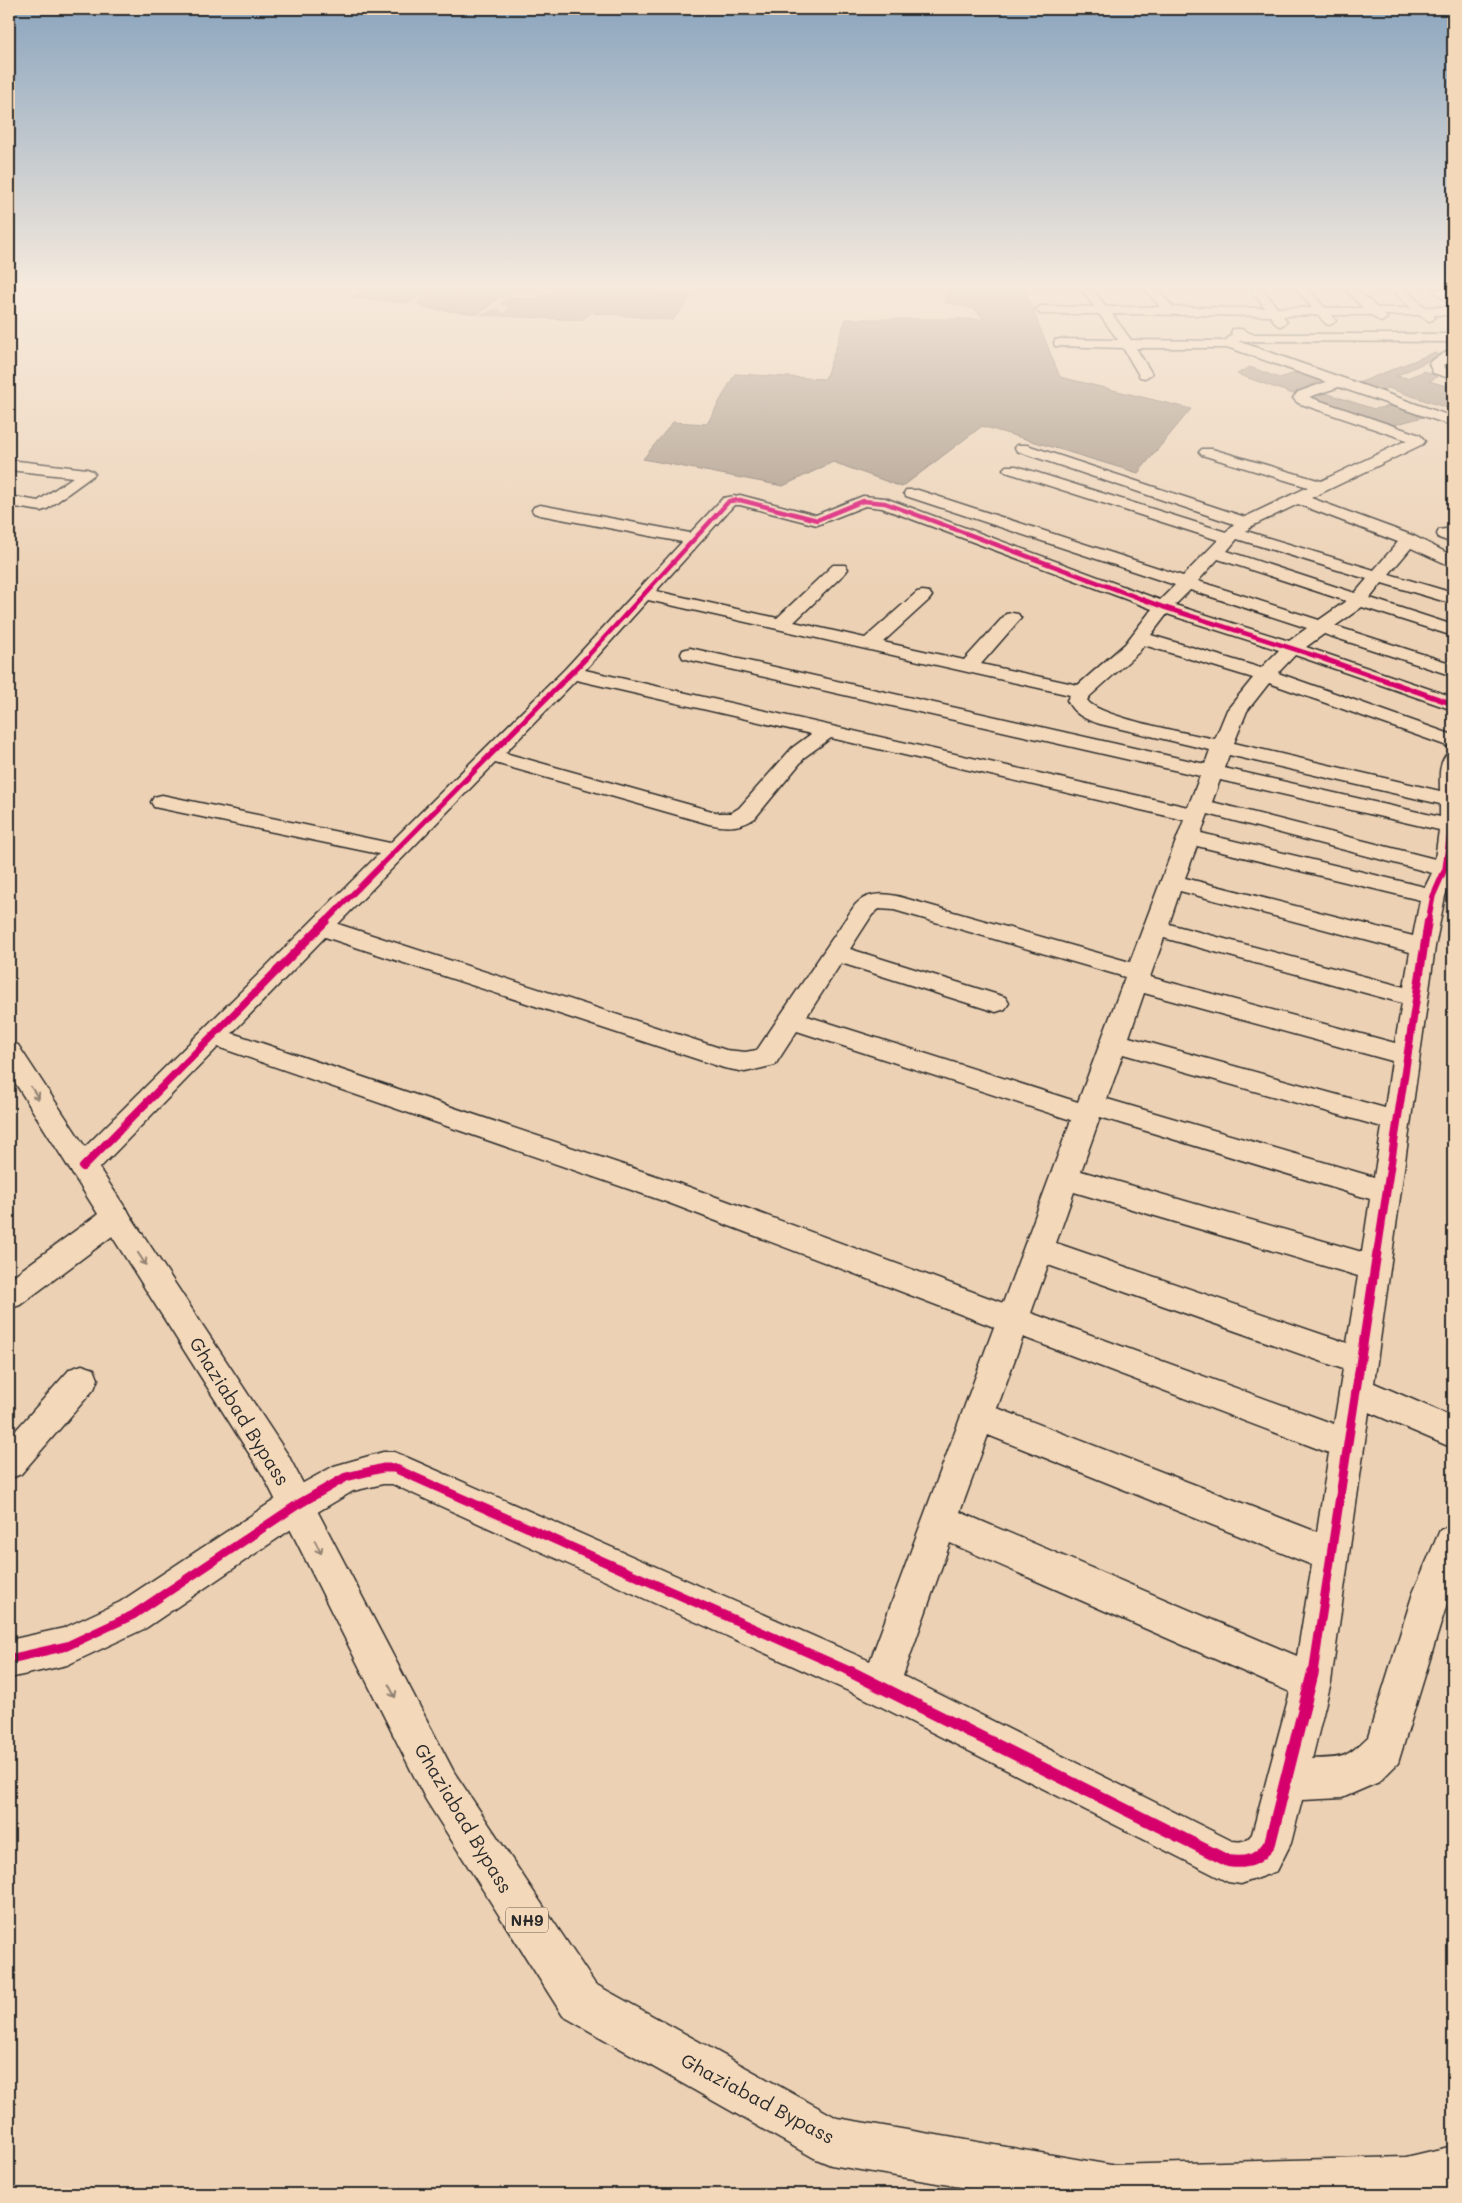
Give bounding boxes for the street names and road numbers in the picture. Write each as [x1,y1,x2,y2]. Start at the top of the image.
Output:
street label: Ghaziabad Bypass [184,1332,296,1490]
street label: Ghaziabad Bypass [409,1738,519,1898]
road number: NH9 [506,1908,548,1932]
street label: Ghaziabad Bypass [677,2047,839,2149]

